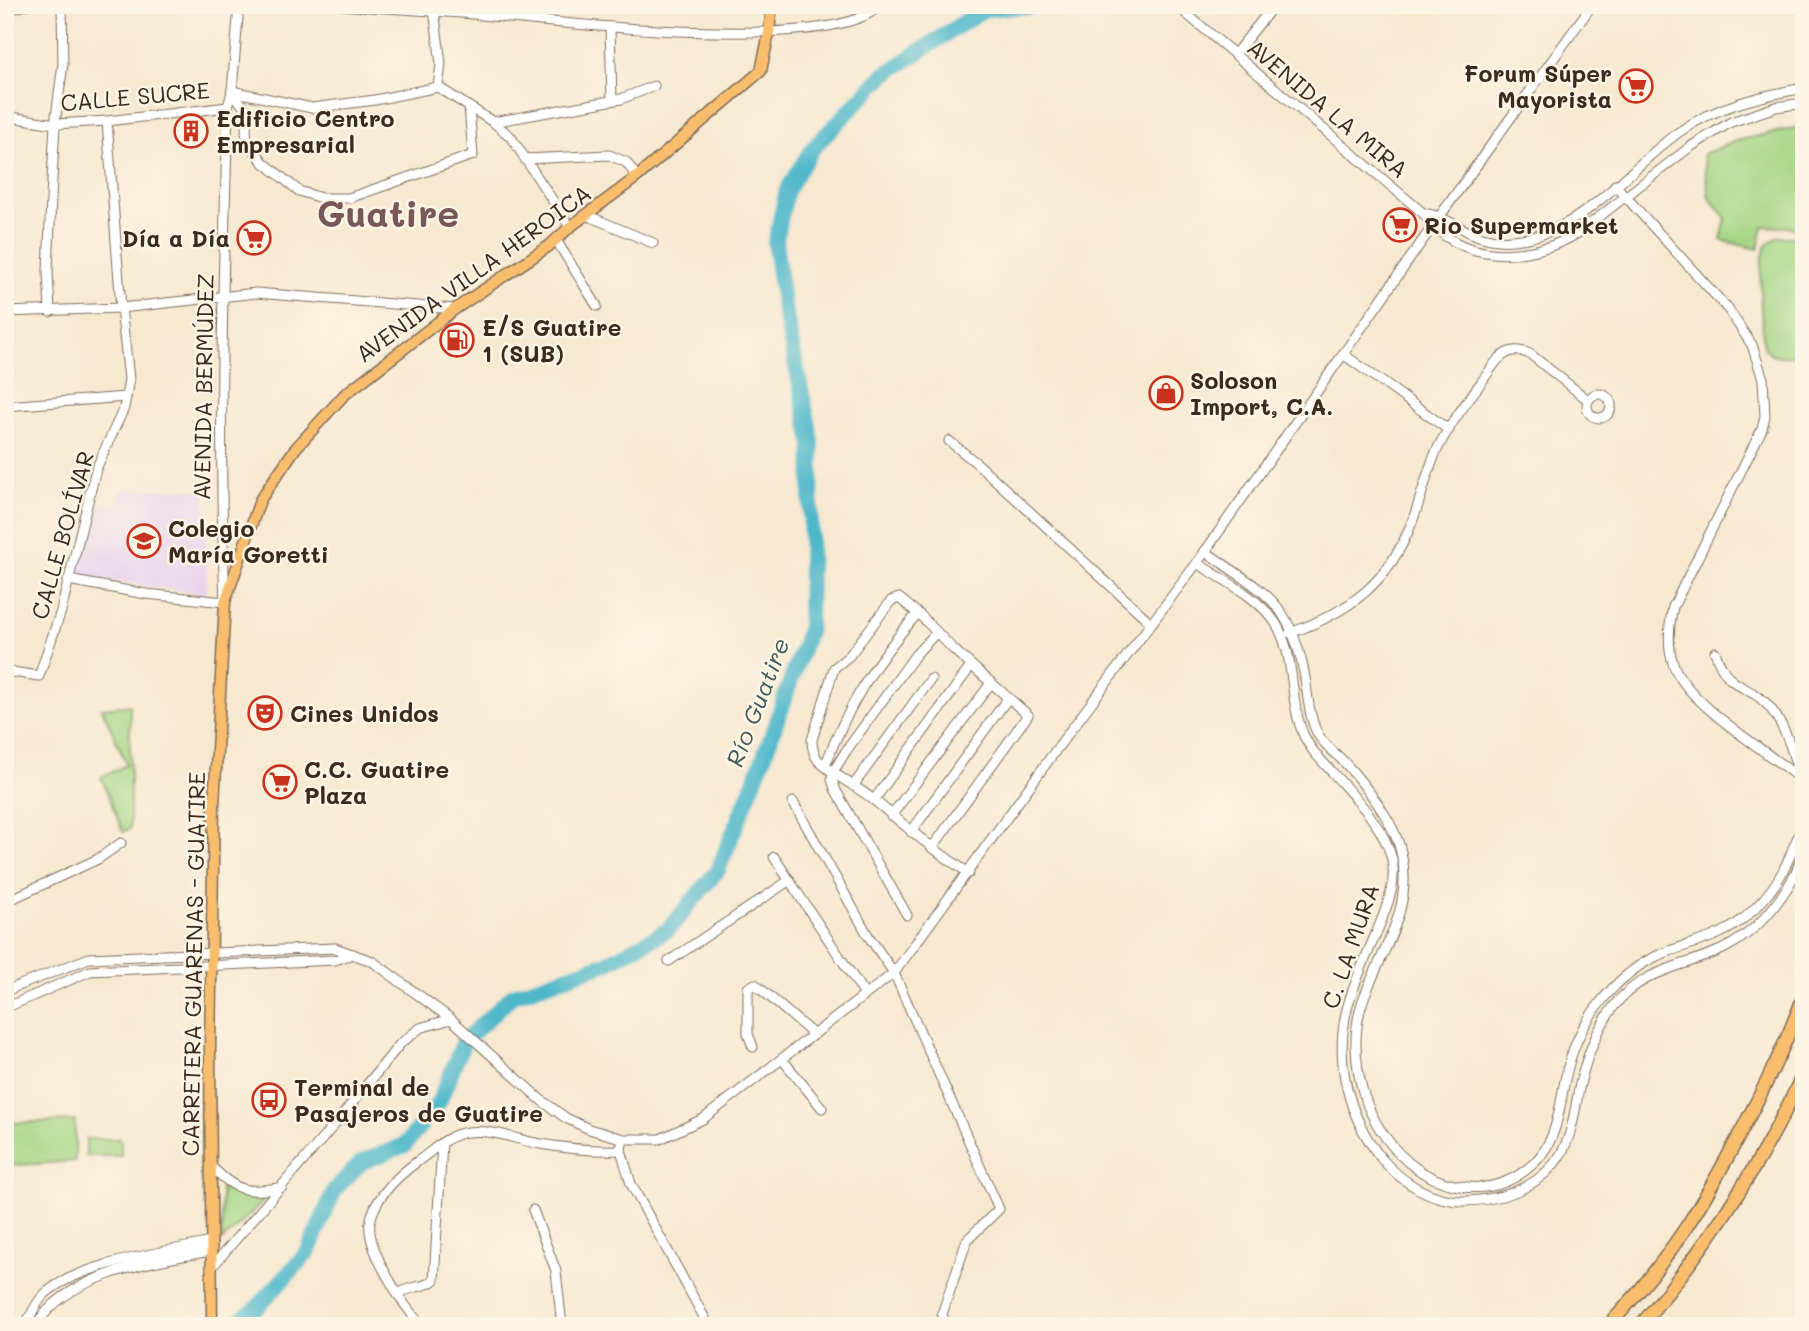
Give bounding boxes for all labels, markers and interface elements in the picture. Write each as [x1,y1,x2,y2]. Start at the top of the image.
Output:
street label: AVENIDA LA MIRA [1241,32,1415,184]
place label: Forum Súper Mayorista [1464,58,1612,114]
supermarket icon: Forum Súper Mayorista [1617,67,1655,105]
street label: CALLE SUCRE [59,75,211,117]
place label: Edificio Centro Empresarial [216,103,395,159]
building icon: Edificio Centro Empresarial [172,112,210,150]
street label: AVENIDA VILLA HEROICA [349,177,597,369]
district label: Guatire [317,188,459,236]
supermarket icon: Rio Supermarket [1381,206,1419,244]
place label: Rio Supermarket [1424,210,1618,240]
supermarket icon: Día a Día [235,219,273,257]
place label: Día a Día [122,223,230,253]
street label: AVENIDA BERMÚDEZ [186,273,220,501]
place label: E/S Guatire 1 (SUB) [482,312,622,368]
fuel station icon: E/S Guatire 1 (SUB) [438,321,476,359]
place label: Soloson Import, C.A. [1190,365,1333,421]
shop icon: Soloson Import, C.A. [1147,374,1185,412]
street label: CALLE BOLÍVAR [24,447,100,623]
place label: Colegio María Goretti [168,513,329,569]
school or university icon: Colegio María Goretti [125,522,163,560]
water label: Río Guatire [718,633,796,771]
theatre icon: Cines Unidos [246,694,284,732]
place label: Cines Unidos [290,698,439,728]
place label: C.C. Guatire Plaza [304,754,449,810]
supermarket icon: C.C. Guatire Plaza [261,763,299,801]
street label: CARRETERA GUARENAS - GUATIRE [175,771,211,1157]
street label: C. LA MURA [1315,880,1385,1012]
place label: Terminal de Pasajeros de Guatire [294,1072,543,1128]
bus stop icon: Terminal de Pasajeros de Guatire [250,1081,288,1119]

